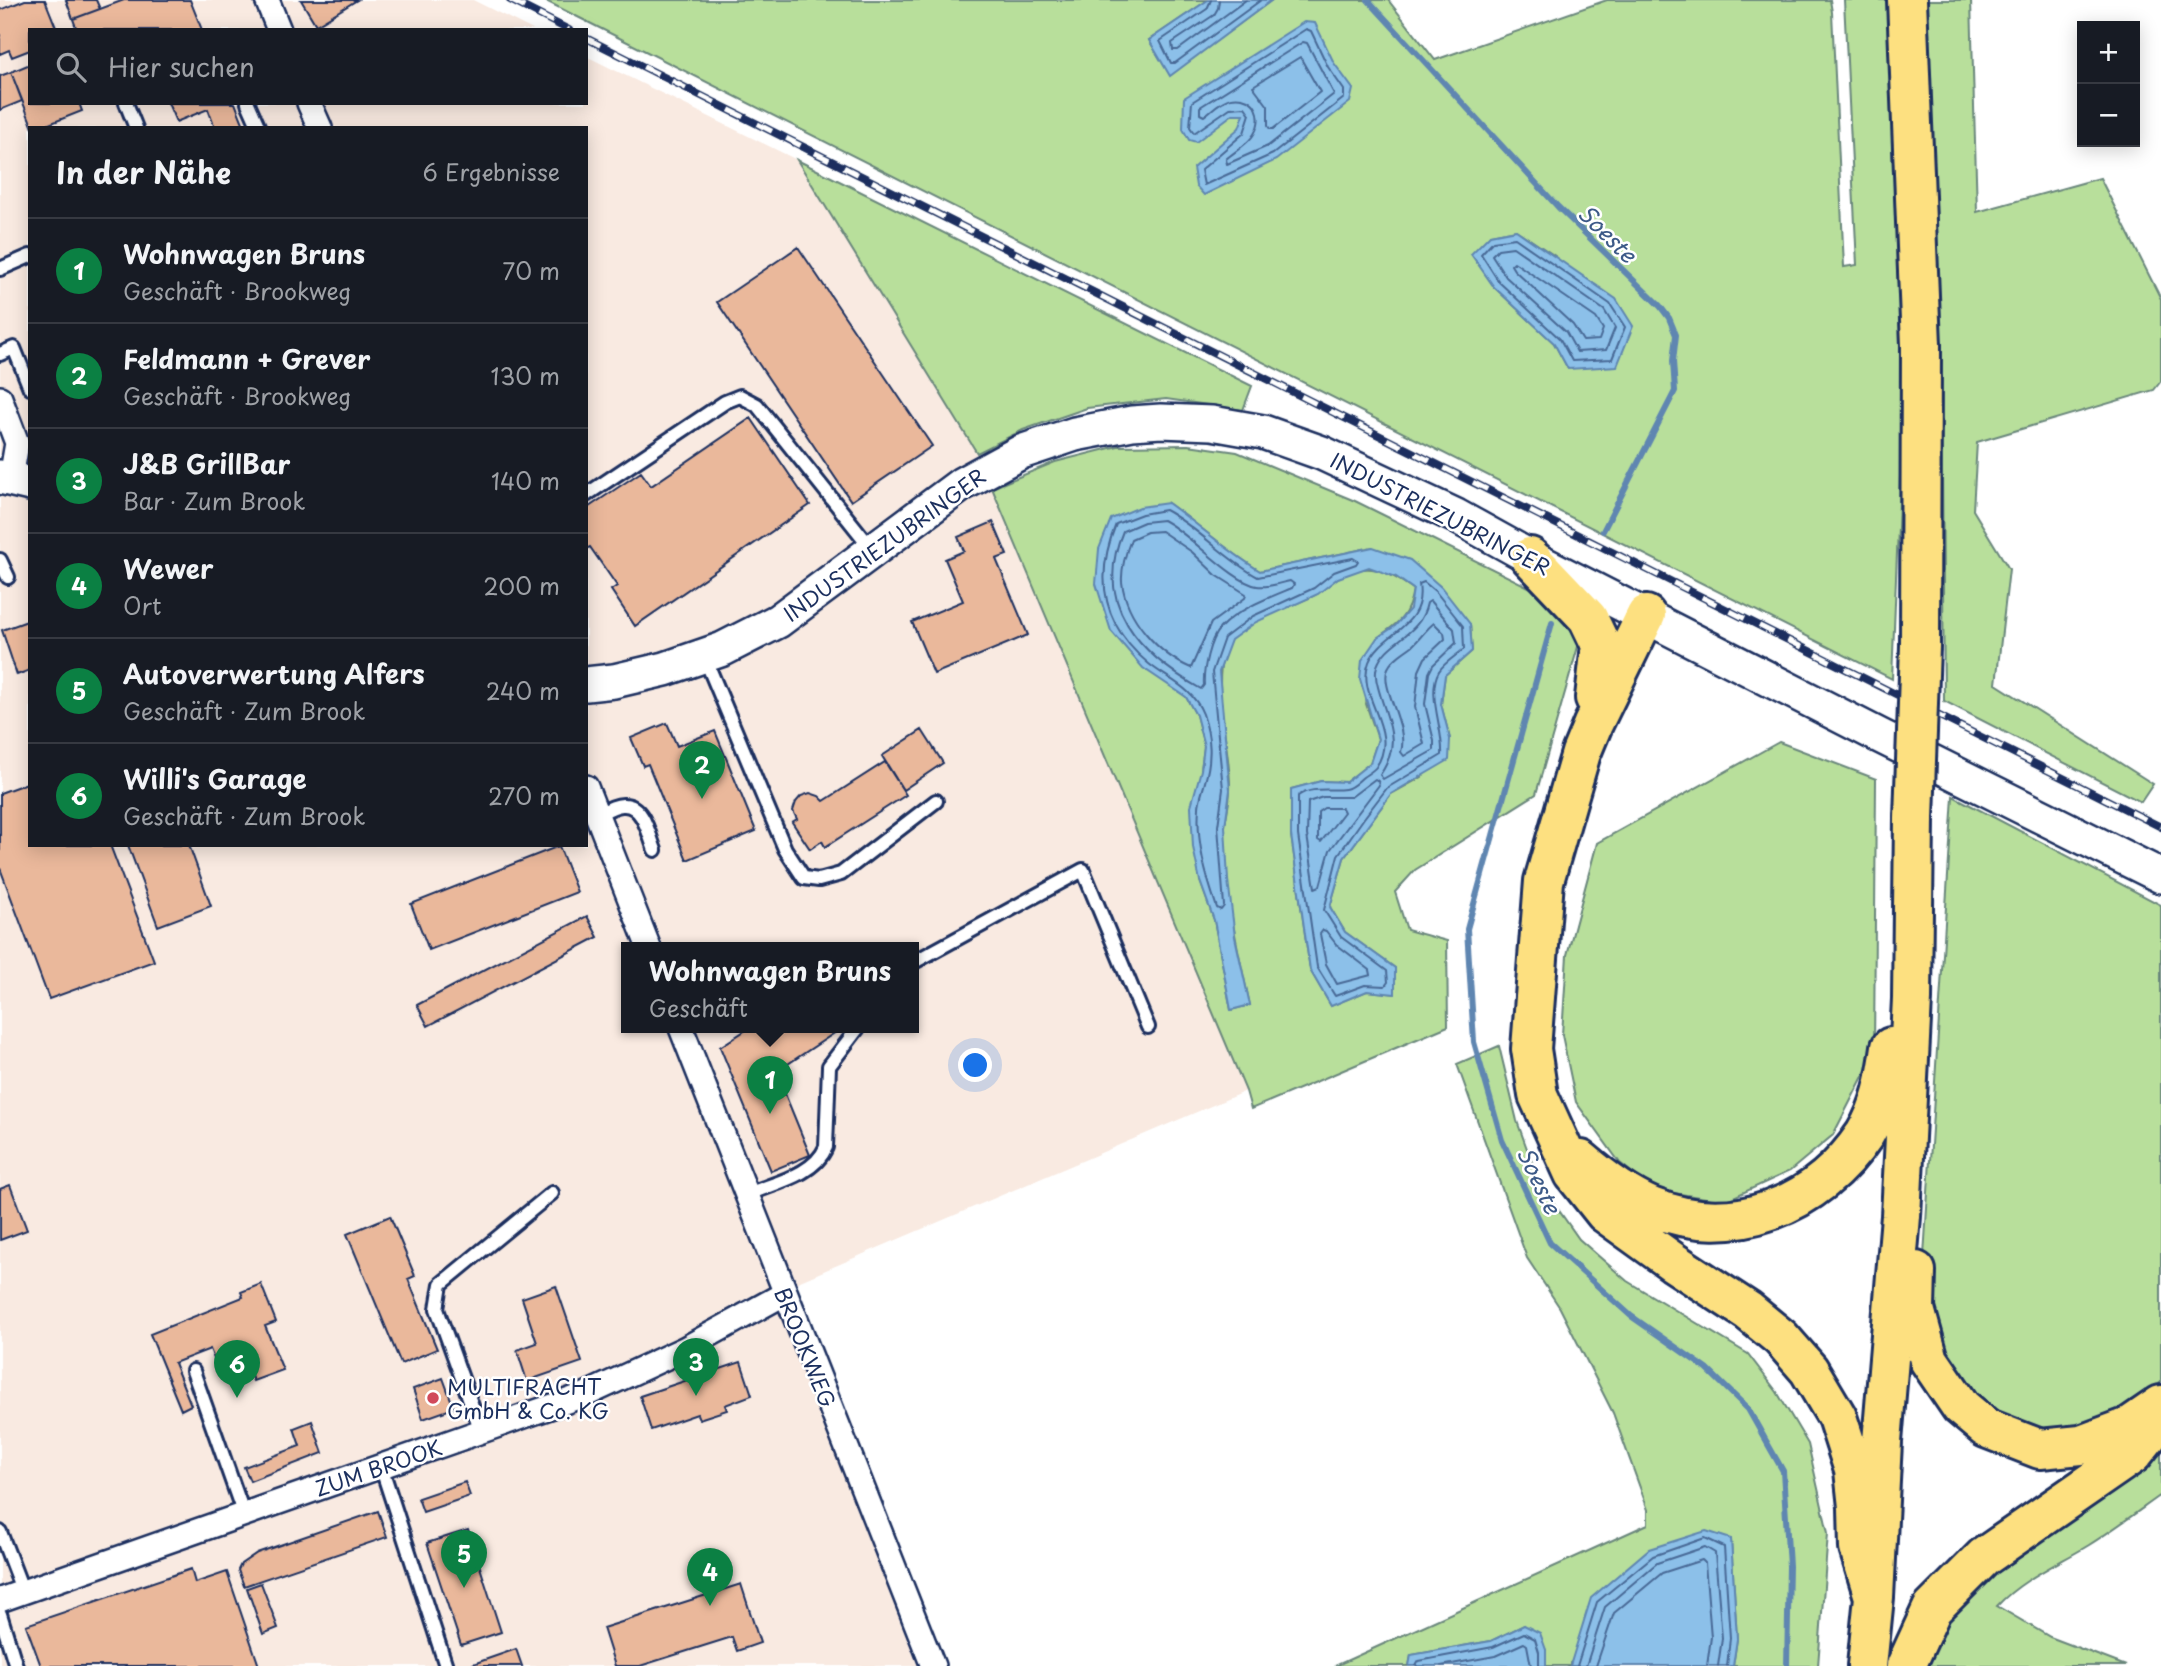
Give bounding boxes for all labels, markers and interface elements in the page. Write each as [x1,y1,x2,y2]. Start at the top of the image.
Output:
map controls [2077,21,2140,147]
button: + [2077,21,2140,84]
search box [28,28,588,105]
text: Hier suchen [108,47,255,86]
icon: search [52,48,90,86]
button: − [2077,84,2140,147]
text: In der Nähe [56,149,231,194]
text: 6 Ergebnisse [423,154,560,189]
water label: Soeste [1571,196,1646,271]
text: Wohnwagen Bruns [123,234,365,273]
text: 1 [74,253,85,288]
text: 70 m [502,253,560,288]
text: Geschäft · Brookweg [123,273,351,308]
text: Feldmann + Grever [123,339,370,378]
text: 2 [71,358,87,393]
text: 130 m [490,358,560,393]
text: Geschäft · Brookweg [123,378,351,413]
street label: INDUSTRIEZUBRINGER [1325,443,1557,583]
text: J&B GrillBar [123,444,290,483]
street label: INDUSTRIEZUBRINGER [776,459,992,629]
text: 3 [71,463,87,498]
text: 140 m [491,463,560,498]
text: Bar · Zum Brook [123,483,305,518]
text: Wewer [123,549,213,588]
text: 4 [71,568,87,603]
text: 200 m [483,568,560,603]
text: Ort [123,588,161,623]
text: Autoverwertung Alfers [123,654,425,693]
text: 5 [72,673,86,708]
text: 240 m [486,673,560,708]
text: Geschäft · Zum Brook [123,693,365,728]
pin: 2 [679,741,725,799]
text: Willi's Garage [123,759,307,798]
text: 6 [71,778,87,813]
text: 270 m [488,778,560,813]
text: Geschäft · Zum Brook [123,798,365,833]
popup [621,942,919,1033]
text: Wohnwagen Bruns [649,951,891,990]
text: Geschäft [649,990,748,1025]
your location [958,1048,992,1082]
pin: 1 [747,1056,793,1114]
water label: Soeste [1509,1141,1571,1221]
street label: BROOKWEG [767,1282,845,1412]
pin: 3 [673,1338,719,1396]
pin: 6 [214,1340,260,1398]
place label: MULTIFRACHT GmbH & Co. KG [447,1370,609,1426]
marker: MULTIFRACHT GmbH & Co. KG [425,1390,441,1406]
street label: ZUM BROOK [310,1430,446,1504]
pin: 5 [441,1530,487,1588]
pin: 4 [687,1548,733,1606]

